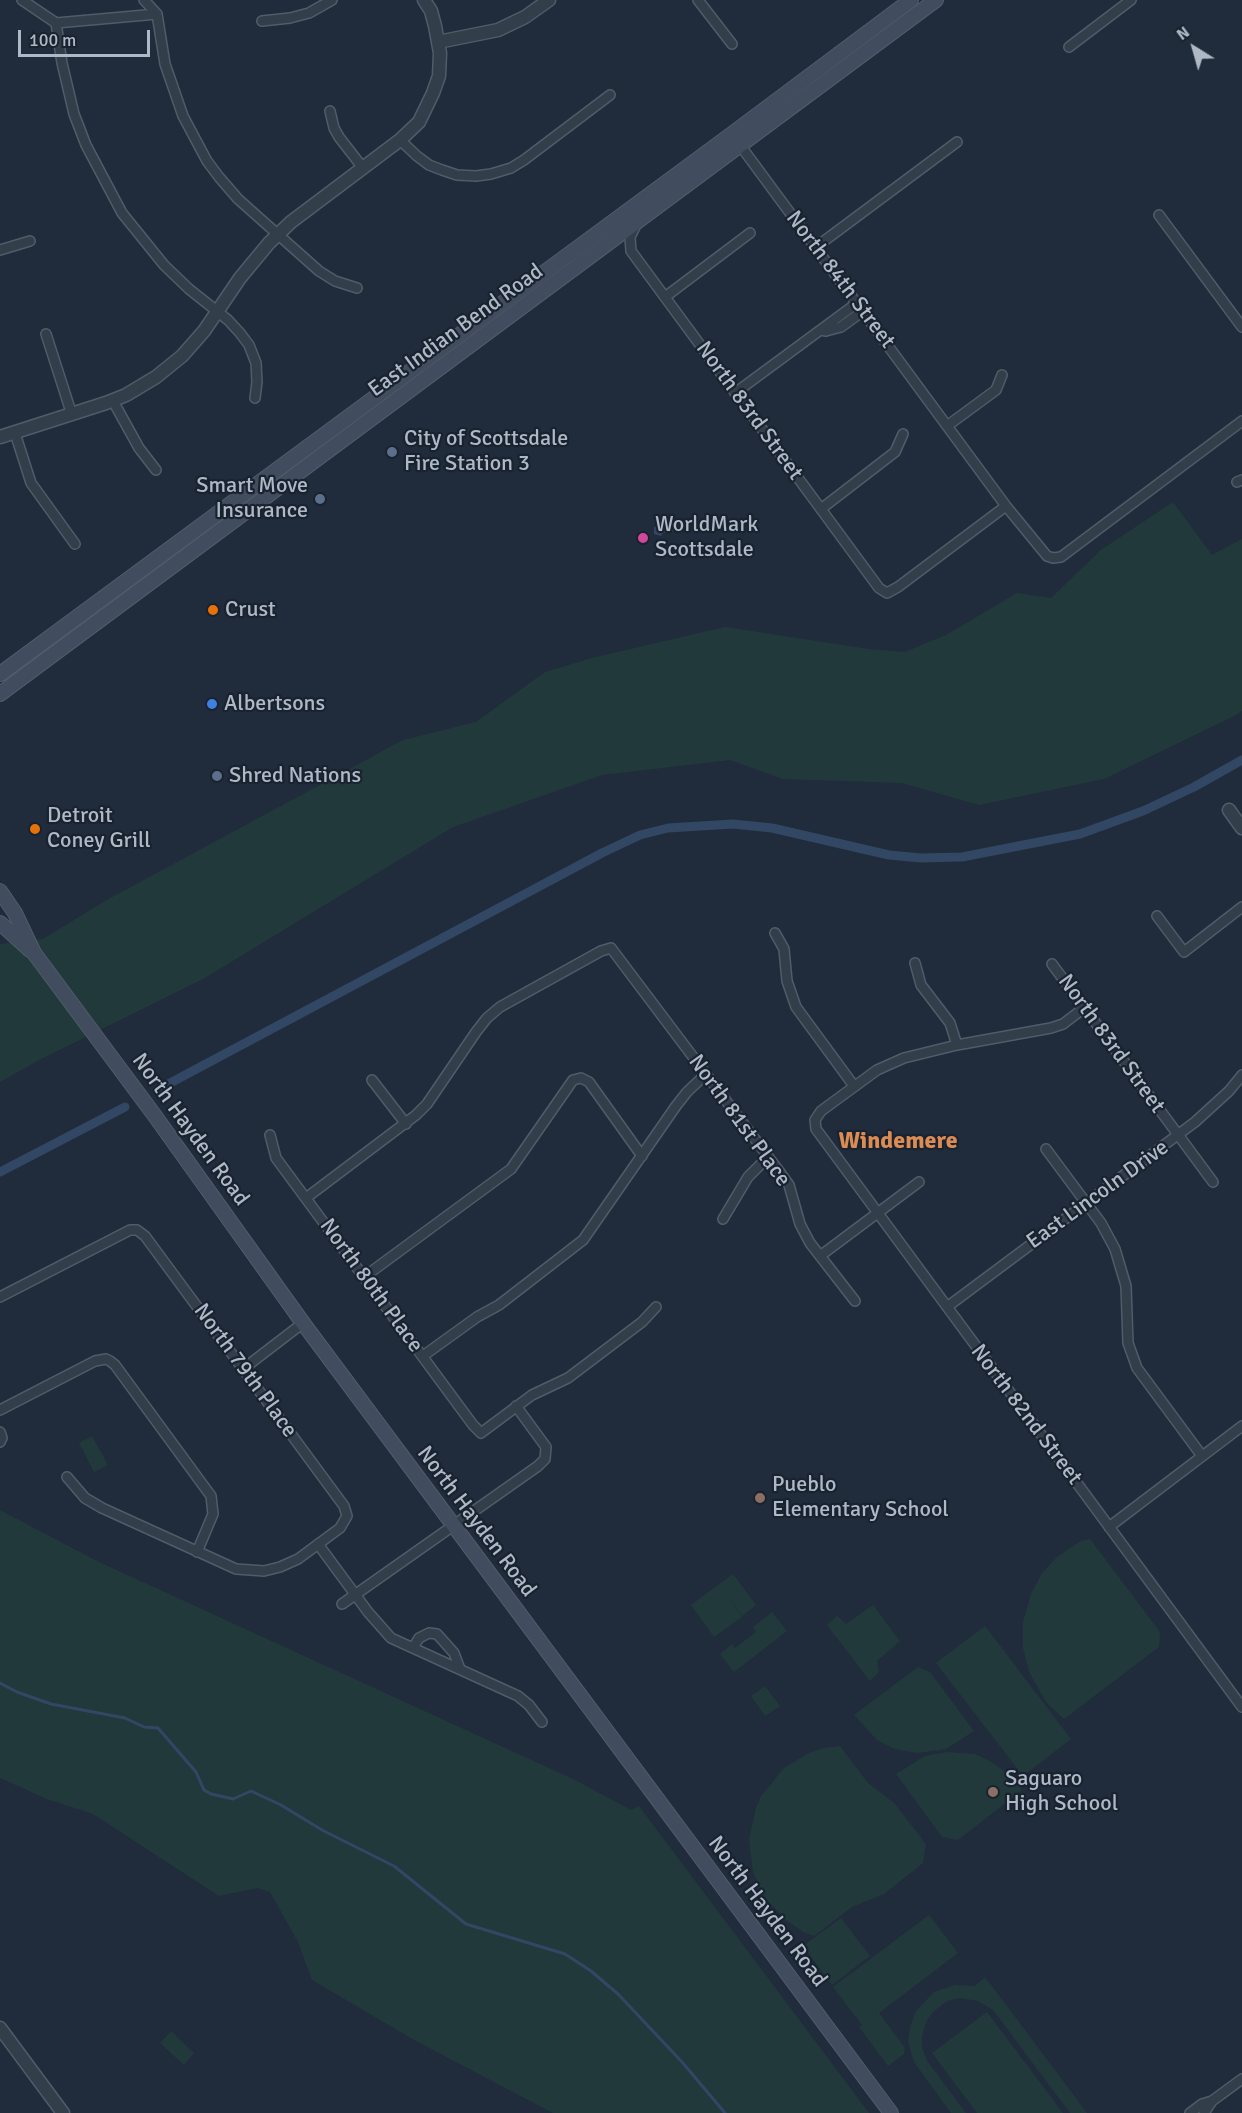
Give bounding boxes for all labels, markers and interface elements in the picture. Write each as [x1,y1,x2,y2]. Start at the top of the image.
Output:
scale bar [21,18,153,56]
north arrow [1164,18,1224,78]
text: N [1173,22,1194,45]
text: 100 m [29,29,76,51]
street label: North 84th Street [780,206,900,354]
street label: East Indian Bend Road [363,259,549,403]
street label: North 83rd Street [690,337,808,485]
place label: City of Scottsdale Fire Station 3 [404,426,568,478]
marker: City of Scottsdale Fire Station 3 [385,445,399,459]
place label: Smart Move Insurance [196,473,308,524]
marker: Smart Move Insurance [313,492,327,506]
place label: WorldMark Scottsdale [655,512,758,564]
marker: WorldMark Scottsdale [636,531,650,545]
place label: Crust [225,597,276,623]
marker: Crust [206,603,220,617]
place label: Albertsons [224,691,325,717]
marker: Albertsons [205,697,219,711]
place label: Shred Nations [229,763,361,789]
marker: Shred Nations [210,769,224,783]
place label: Detroit Coney Grill [47,803,151,854]
marker: Detroit Coney Grill [28,822,42,836]
street label: North 83rd Street [1052,970,1170,1118]
street label: North Hayden Road [126,1049,254,1211]
street label: North 81st Place [682,1050,796,1192]
district label: Windemere [838,1128,958,1156]
street label: East Lincoln Drive [1022,1135,1174,1255]
street label: North 80th Place [314,1214,428,1358]
street label: North 79th Place [188,1299,302,1443]
street label: North 82nd Street [965,1340,1087,1490]
street label: North Hayden Road [411,1441,541,1603]
place label: Pueblo Elementary School [772,1472,949,1524]
marker: Pueblo Elementary School [753,1491,767,1505]
place label: Saguaro High School [1005,1766,1118,1818]
marker: Saguaro High School [986,1785,1000,1799]
street label: North Hayden Road [702,1831,832,1993]

